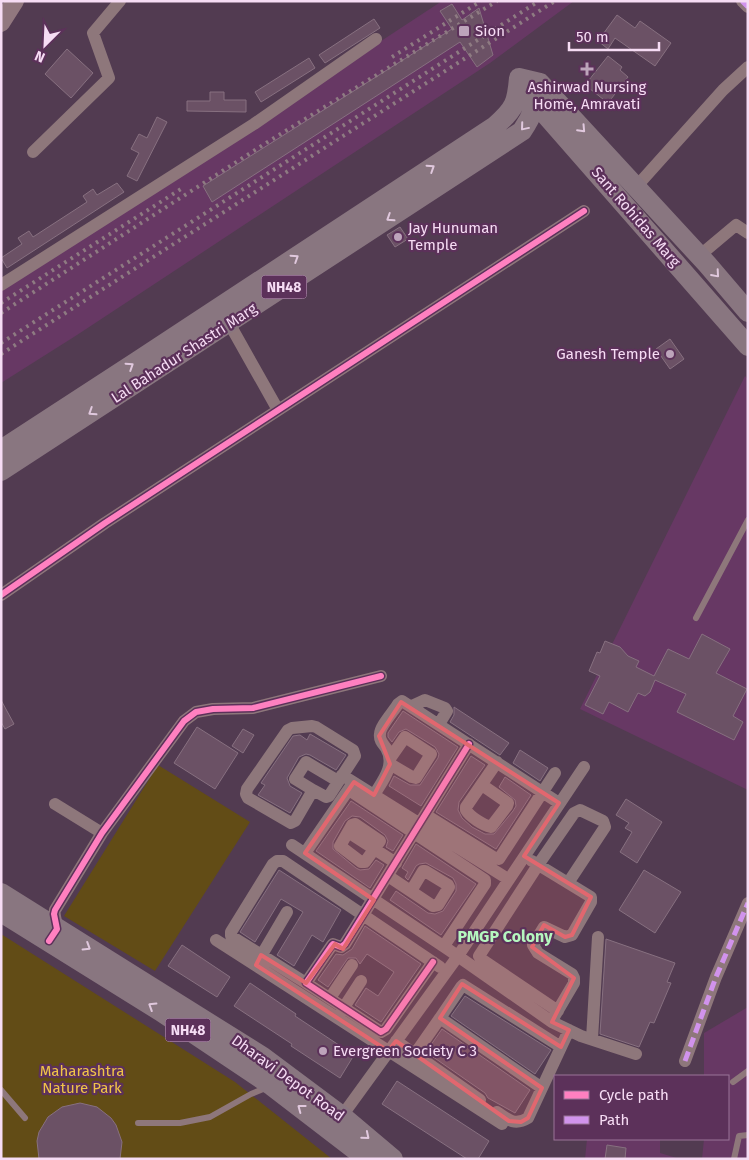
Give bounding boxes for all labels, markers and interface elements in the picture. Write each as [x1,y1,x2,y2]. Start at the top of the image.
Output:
north arrow [20,20,70,70]
scale bar [569,20,659,52]
place label: Sion [475,22,505,40]
marker: Sion [457,24,471,38]
text: 50 m [576,28,609,46]
text: N [32,47,48,66]
marker: Ashirwad Nursing Home, Amravati [580,62,594,76]
place label: Ashirwad Nursing Home, Amravati [528,78,646,113]
one-way arrow [521,122,530,131]
one-way arrow [577,123,586,132]
street label: Sant Rohidas Marg [588,163,684,271]
one-way arrow [425,165,435,174]
one-way arrow [386,212,395,222]
place label: Jay Hunuman Temple [408,219,498,254]
marker: Jay Hunuman Temple [392,231,404,243]
one-way arrow [290,254,299,264]
one-way arrow [710,269,719,278]
road number: NH48 [262,276,306,298]
street label: Lal Bahadur Shastri Marg [108,299,260,407]
place label: Ganesh Temple [556,345,660,363]
marker: Ganesh Temple [664,348,676,360]
one-way arrow [125,363,134,373]
one-way arrow [88,406,98,415]
district label: PMGP Colony [458,927,553,946]
one-way arrow [81,941,90,951]
one-way arrow [149,1003,158,1013]
road number: NH48 [166,1018,210,1042]
street label: Dharavi Depot Road [228,1031,348,1125]
place label: Evergreen Society C 3 [333,1042,477,1060]
marker: Evergreen Society C 3 [317,1045,329,1057]
park label: Maharashtra Nature Park [40,1062,124,1097]
legend [554,1075,729,1140]
text: Cycle path [599,1086,669,1104]
one-way arrow [298,1105,307,1113]
text: Path [599,1111,629,1129]
one-way arrow [360,1130,369,1139]

